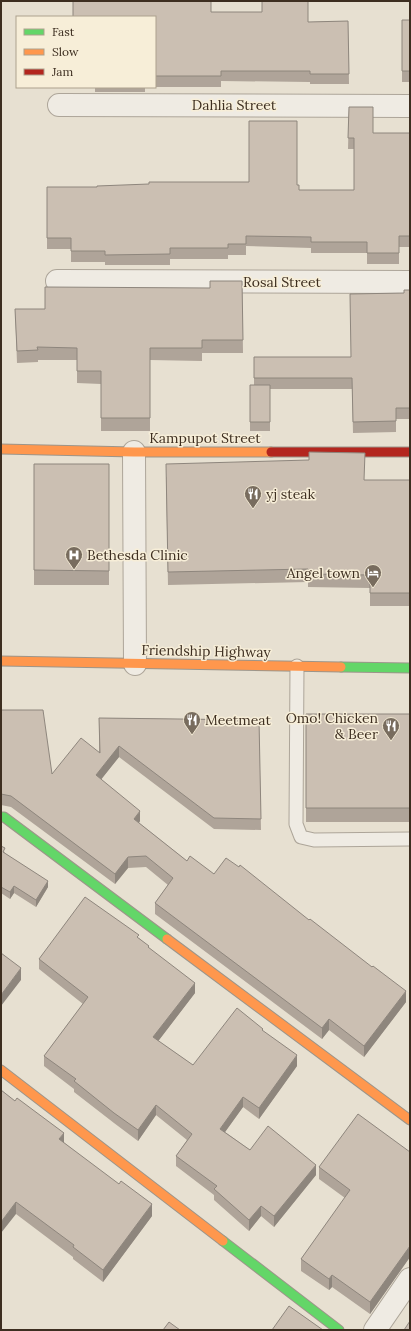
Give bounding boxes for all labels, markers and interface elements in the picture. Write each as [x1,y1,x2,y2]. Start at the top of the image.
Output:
legend [16,16,156,88]
text: Fast [52,24,75,39]
text: Slow [52,44,79,59]
text: Jam [51,64,73,79]
street label: Dahlia Street [192,96,277,114]
street label: Rosal Street [243,273,321,291]
street label: Kampupot Street [149,429,261,447]
restaurant icon: yj steak [243,484,263,509]
place label: yj steak [266,485,315,503]
hospital icon: Bethesda Clinic [64,545,84,570]
place label: Bethesda Clinic [87,546,188,564]
hotel icon: Angel town [363,563,383,588]
place label: Angel town [286,564,360,582]
street label: Friendship Highway [141,641,272,661]
place label: Omo! Chicken & Beer [286,709,378,743]
restaurant icon: Meetmeat [182,710,202,735]
place label: Meetmeat [205,711,271,729]
restaurant icon: Omo! Chicken & Beer [381,716,401,741]

